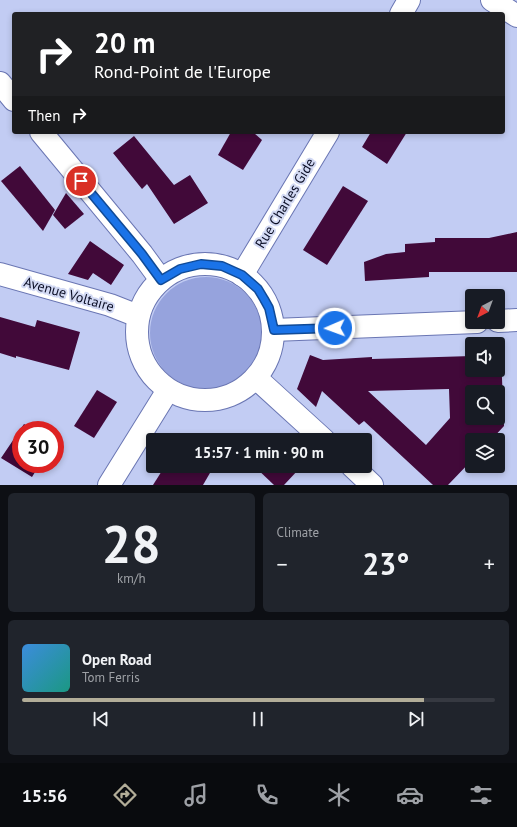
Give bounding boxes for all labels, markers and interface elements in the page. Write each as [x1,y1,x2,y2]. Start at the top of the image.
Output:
text: 20 m [94,24,155,61]
icon: right [28,28,80,80]
text: Rond-Point de l'Europe [94,60,271,83]
icon: right [68,104,90,126]
text: Then [28,106,60,125]
street label: Rue Charles Gide [251,155,319,251]
pin [64,164,98,198]
icon: arrive [70,170,92,192]
street label: Avenue Voltaire [22,273,116,315]
north arrow [465,289,505,329]
map controls [465,289,505,473]
position arrow [314,307,356,349]
button: sound [465,337,505,377]
button: search [465,385,505,425]
speed limit sign: 30 [12,421,64,473]
button: layers [465,433,505,473]
text: 15:57 · 1 min · 90 m [194,443,324,462]
text: 28 [102,510,161,577]
text: Climate [277,524,319,541]
text: 23° [362,544,409,583]
text: − [277,550,288,578]
text: + [484,550,495,578]
text: km/h [117,570,146,587]
text: Open Road [82,650,152,669]
text: Tom Ferris [82,669,140,686]
icon: previous [90,708,112,730]
icon: pause [247,708,269,730]
icon: next [405,708,427,730]
icon: directions [111,781,139,809]
icon: music [182,781,210,809]
icon: phone [253,781,281,809]
icon: climate [325,781,353,809]
icon: car [396,781,424,809]
icon: filters [467,781,495,809]
text: 15:56 [22,784,67,807]

